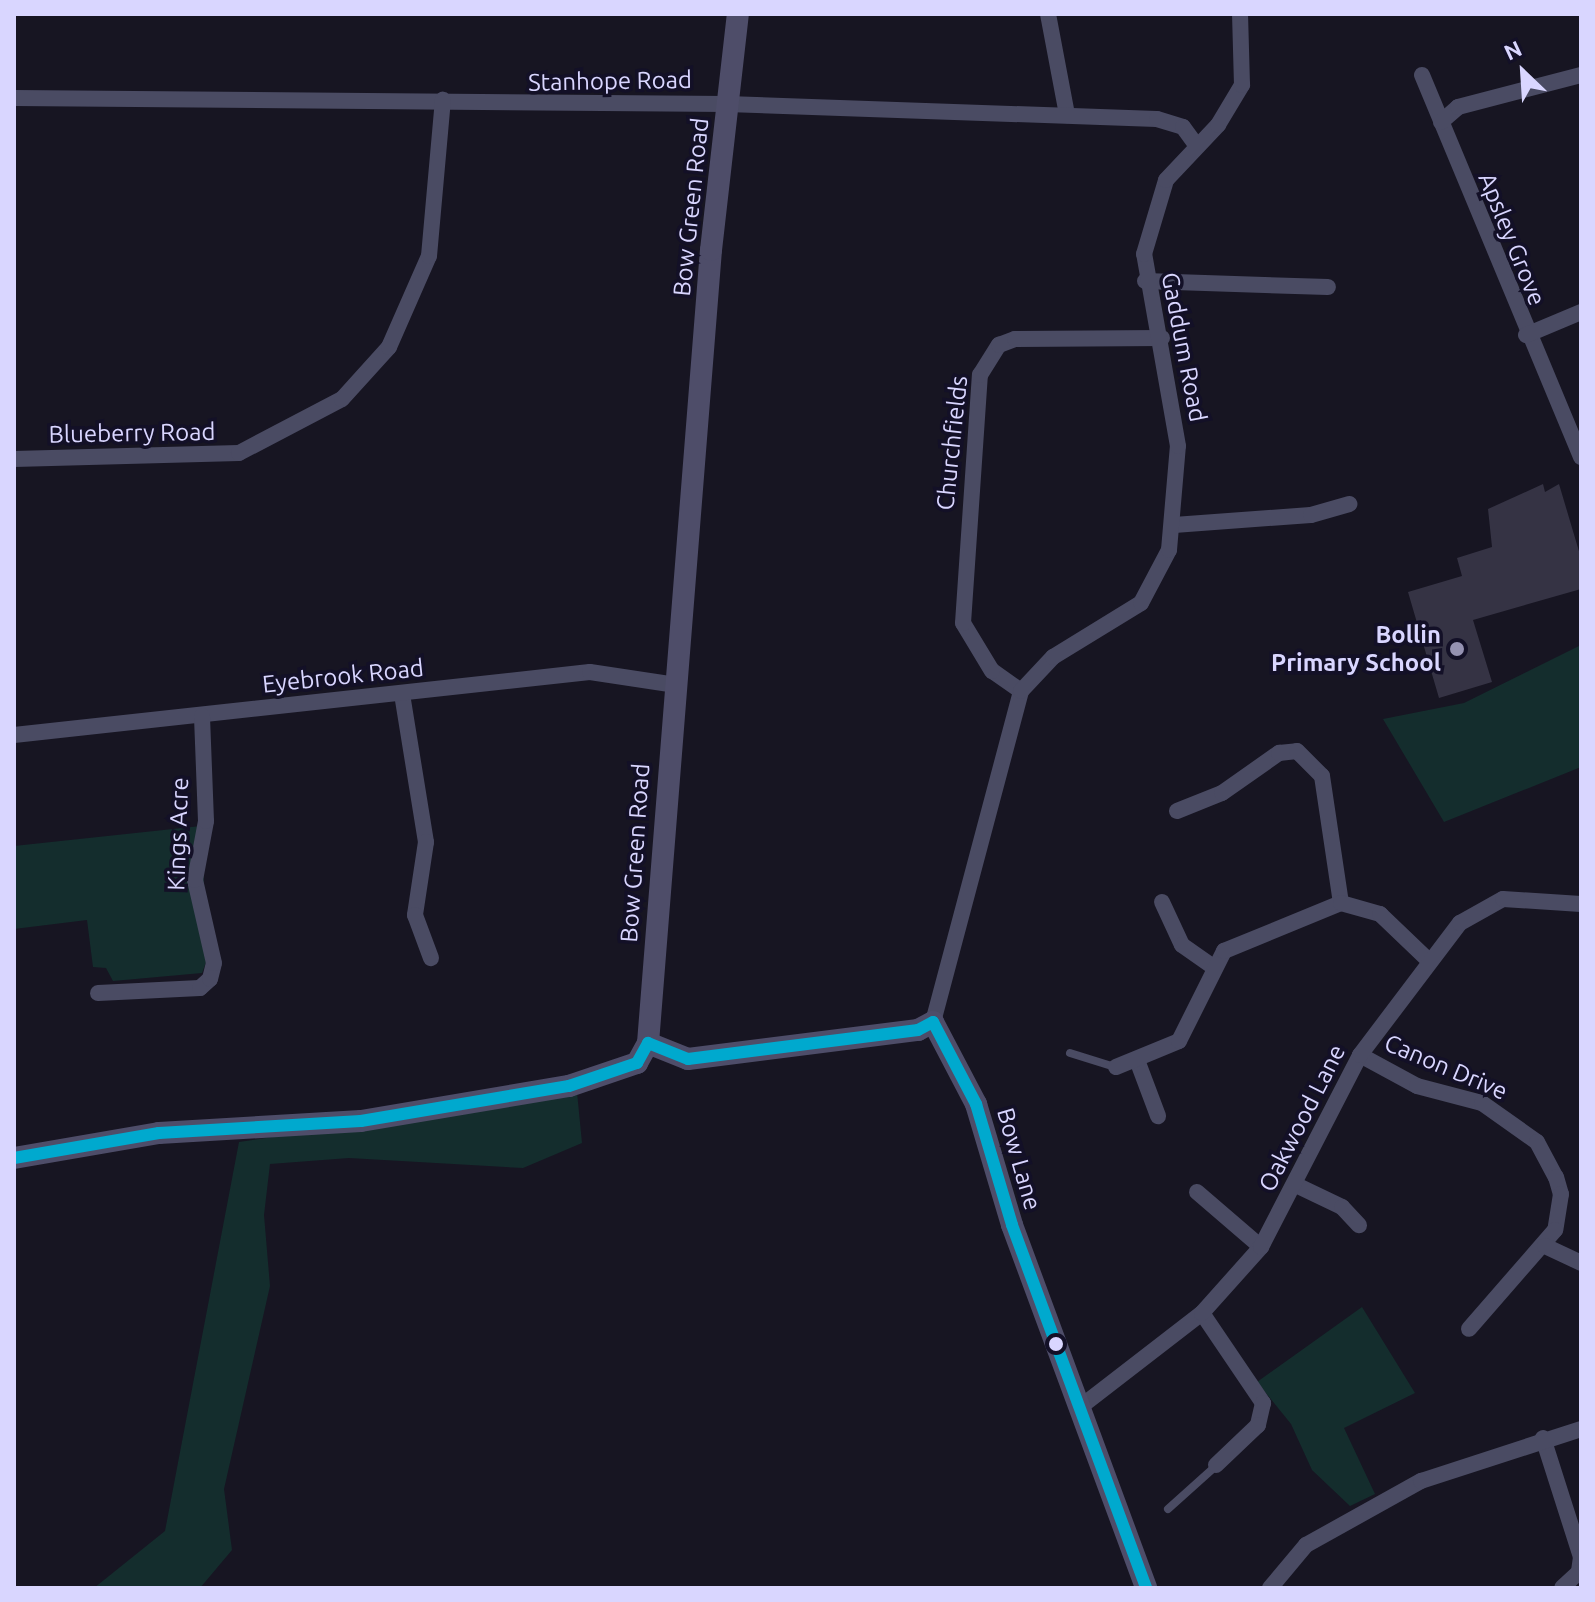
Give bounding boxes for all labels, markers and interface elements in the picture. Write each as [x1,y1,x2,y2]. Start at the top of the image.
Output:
north arrow [1483,32,1563,112]
text: N [1500,35,1525,65]
street label: Stanhope Road [528,65,692,97]
street label: Bow Green Road [667,116,715,298]
street label: Apsley Grove [1472,168,1552,310]
street label: Gaddum Road [1155,270,1213,424]
street label: Churchfields [931,374,973,512]
street label: Blueberry Road [48,417,216,449]
place label: Bollin Primary School [1271,621,1441,677]
marker: Bollin Primary School [1448,640,1466,658]
street label: Eyebrook Road [261,653,425,699]
street label: Bow Green Road [614,763,656,943]
street label: Kings Acre [162,777,194,891]
street label: Canon Drive [1380,1028,1512,1106]
street label: Oakwood Lane [1253,1040,1351,1196]
street label: Bow Lane [991,1105,1047,1213]
unlabelled marker [1048,1336,1064,1352]

